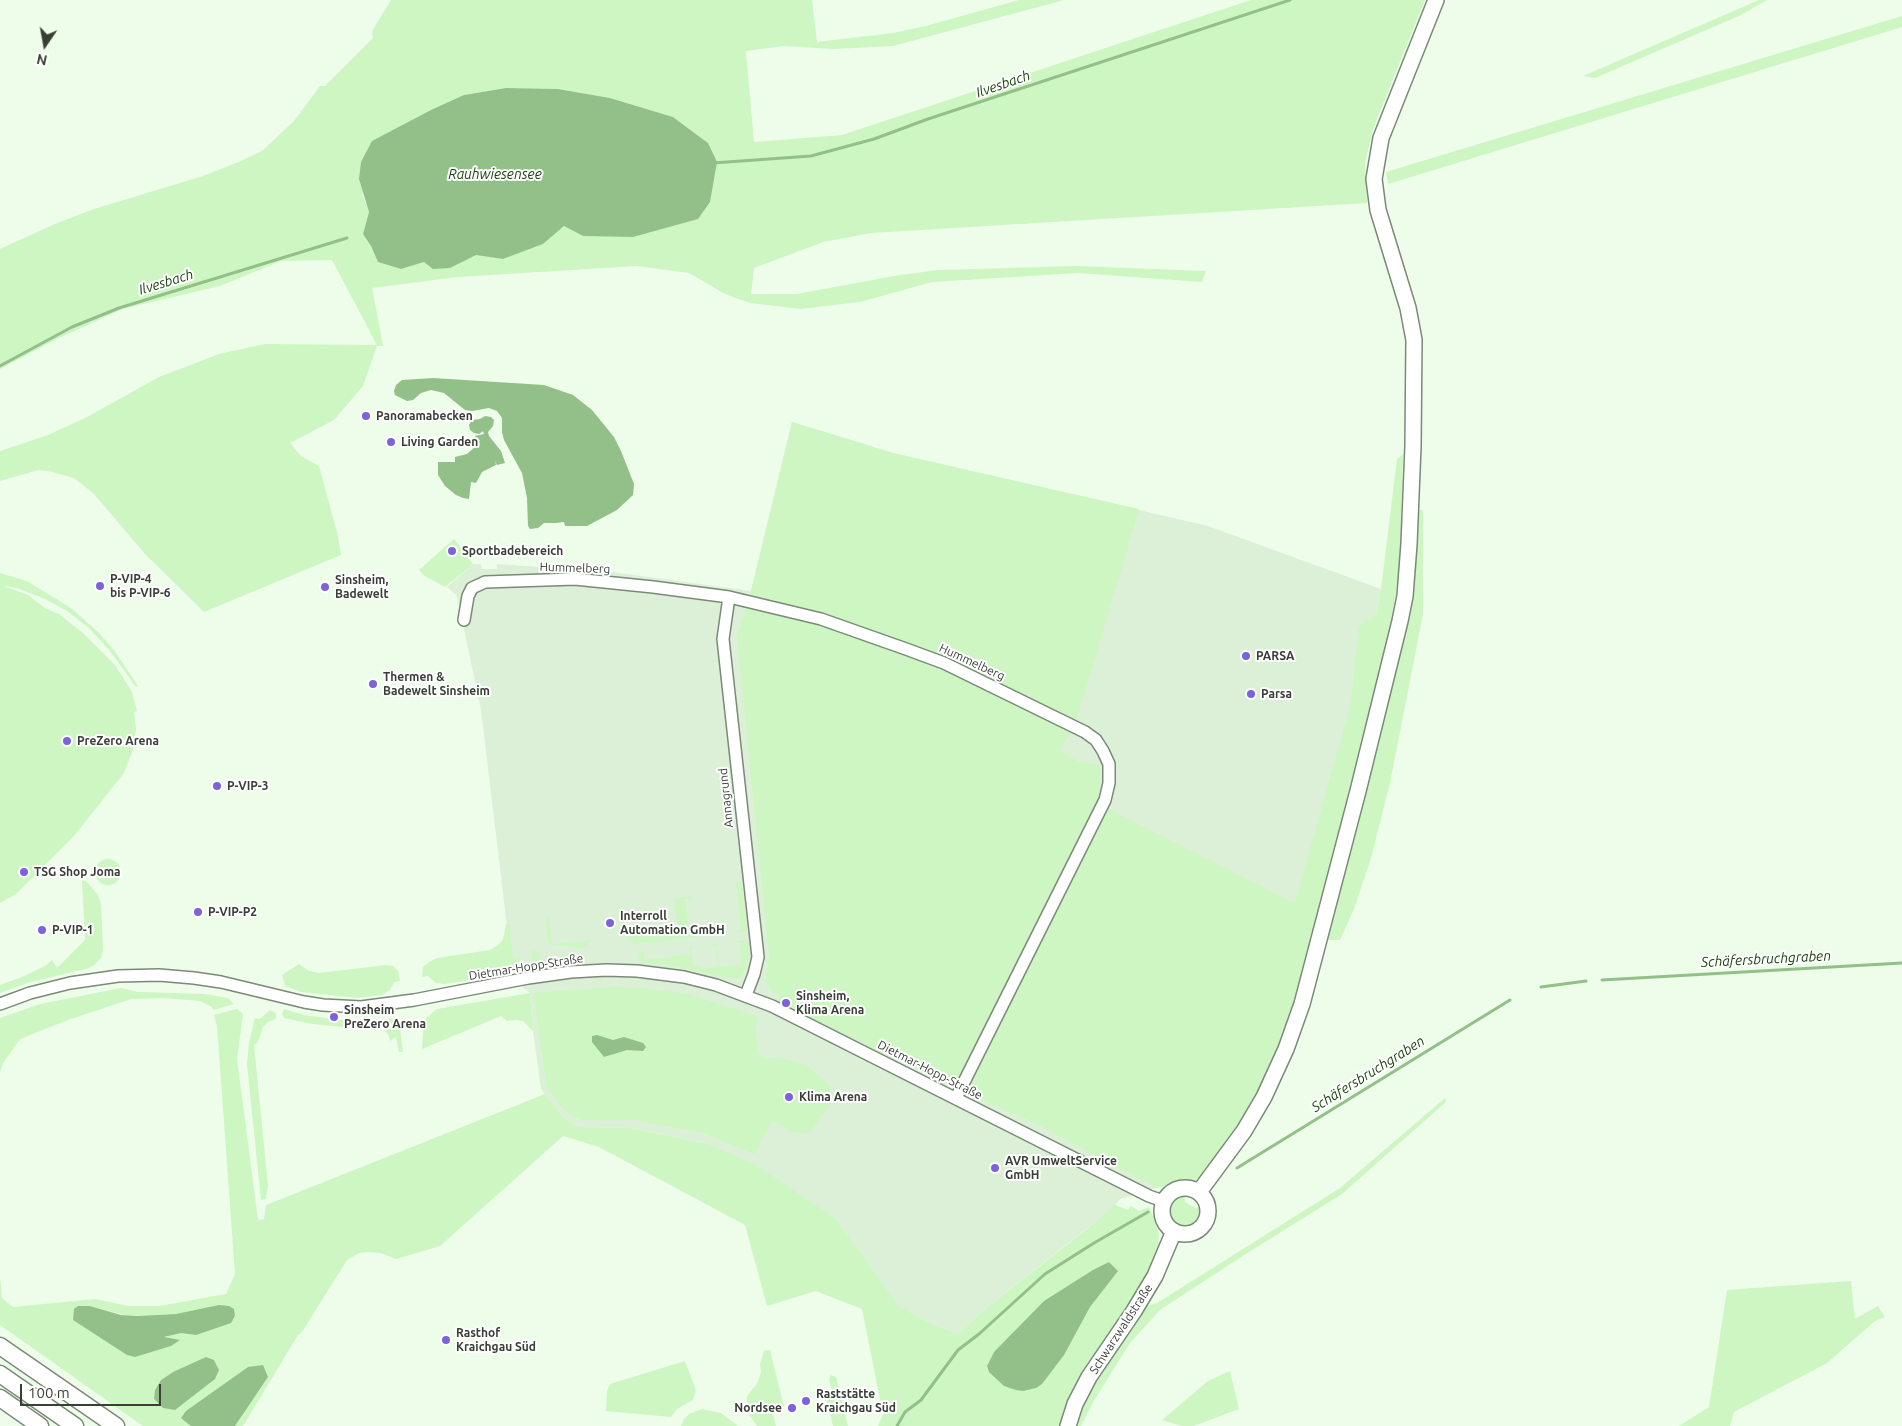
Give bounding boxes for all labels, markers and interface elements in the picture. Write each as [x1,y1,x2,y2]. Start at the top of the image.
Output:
north arrow [20,20,70,70]
text: N [35,51,49,69]
water label: Ilvesbach [974,67,1032,101]
water label: Rauhwiesensee [448,166,542,182]
water label: Ilvesbach [137,266,195,298]
place label: Panoramabecken [376,409,473,423]
marker: Panoramabecken [360,410,372,422]
place label: Living Garden [401,435,478,449]
marker: Living Garden [385,436,397,448]
place label: Sportbadebereich [462,544,563,558]
marker: Sportbadebereich [446,545,458,557]
street label: Hummelberg [539,560,611,576]
place label: P-VIP-4 bis P-VIP-6 [110,572,171,600]
place label: Sinsheim, Badewelt [335,573,389,601]
marker: P-VIP-4 bis P-VIP-6 [94,580,106,592]
marker: Sinsheim, Badewelt [319,581,331,593]
street label: Hummelberg [937,641,1007,683]
place label: PARSA [1256,649,1294,663]
marker: PARSA [1240,650,1252,662]
place label: Thermen & Badewelt Sinsheim [383,670,490,698]
marker: Thermen & Badewelt Sinsheim [367,678,379,690]
place label: Parsa [1261,687,1292,701]
marker: Parsa [1245,688,1257,700]
place label: PreZero Arena [77,734,159,748]
marker: PreZero Arena [61,735,73,747]
street label: Annagrund [716,767,736,829]
place label: P-VIP-3 [227,779,269,793]
marker: P-VIP-3 [211,780,223,792]
place label: TSG Shop Joma [34,865,121,879]
marker: TSG Shop Joma [18,866,30,878]
place label: P-VIP-P2 [208,905,257,919]
marker: P-VIP-P2 [192,906,204,918]
place label: Interroll Automation GmbH [620,909,725,937]
marker: Interroll Automation GmbH [604,917,616,929]
place label: P-VIP-1 [52,923,94,937]
marker: P-VIP-1 [36,924,48,936]
water label: Schäfersbruchgraben [1701,947,1831,971]
street label: Dietmar-Hopp-Straße [468,951,584,983]
place label: Sinsheim, Klima Arena [796,989,864,1017]
marker: Sinsheim, Klima Arena [780,997,792,1009]
place label: Sinsheim PreZero Arena [344,1003,426,1031]
marker: Sinsheim PreZero Arena [328,1011,340,1023]
water label: Schäfersbruchgraben [1308,1032,1428,1116]
street label: Dietmar-Hopp-Straße [875,1037,985,1103]
place label: Klima Arena [799,1090,867,1104]
marker: Klima Arena [783,1091,795,1103]
place label: AVR UmweltService GmbH [1005,1154,1117,1182]
marker: AVR UmweltService GmbH [989,1162,1001,1174]
street label: Schwarzwaldstraße [1087,1281,1155,1377]
place label: Rasthof Kraichgau Süd [456,1326,536,1354]
marker: Rasthof Kraichgau Süd [440,1334,452,1346]
scale bar [22,1374,164,1406]
text: 100 m [28,1384,70,1401]
place label: Raststätte Kraichgau Süd [816,1387,896,1415]
marker: Raststätte Kraichgau Süd [800,1395,812,1407]
place label: Nordsee [734,1401,782,1415]
marker: Nordsee [786,1402,798,1414]

